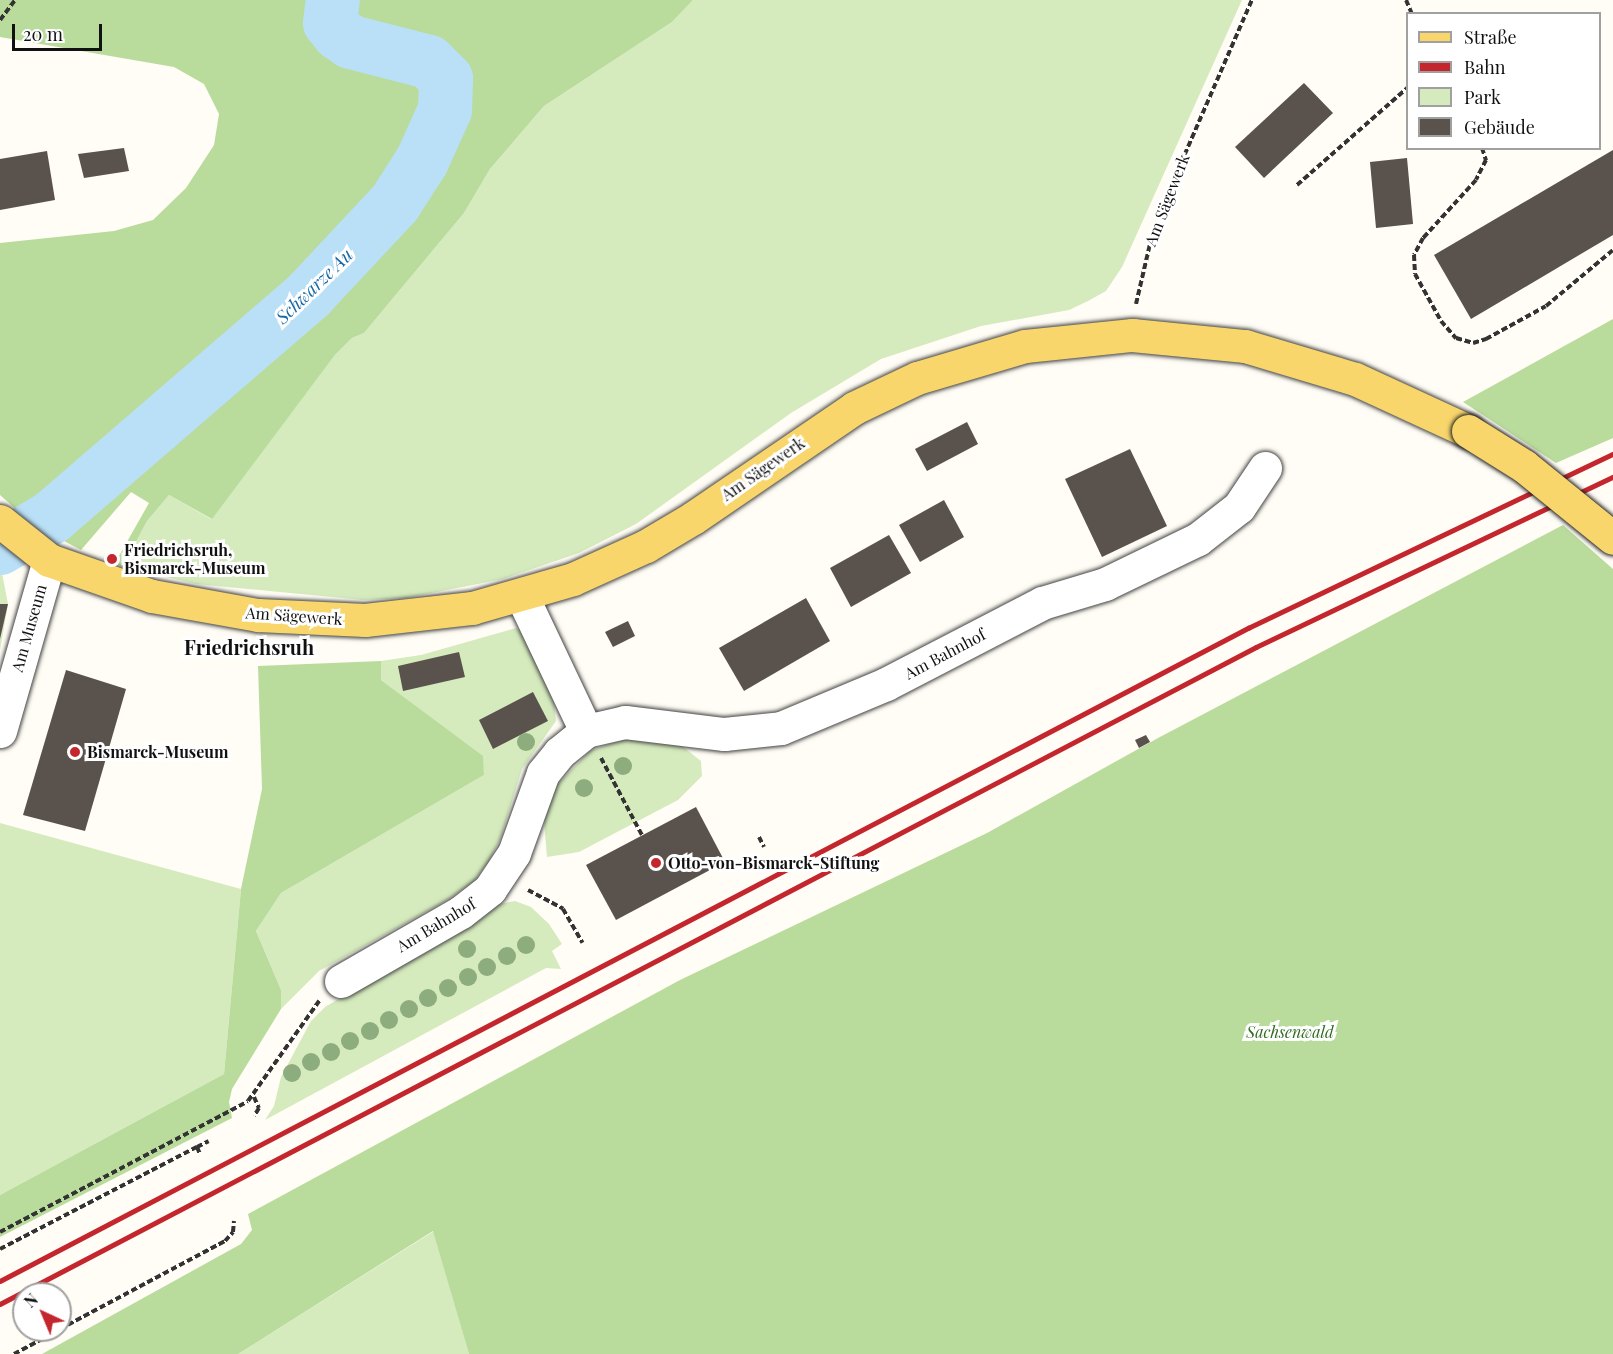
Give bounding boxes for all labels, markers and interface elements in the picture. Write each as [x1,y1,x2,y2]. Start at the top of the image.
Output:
scale bar [15,12,105,50]
legend [1406,12,1601,150]
text: 20 m [23,22,63,46]
text: Straße [1464,25,1517,49]
text: Bahn [1464,55,1506,79]
text: Park [1464,85,1501,109]
text: Gebäude [1464,115,1535,139]
street label: Am Sägewerk [1141,151,1193,249]
water label: Schwarze Au [271,244,357,328]
street label: Am Sägewerk [718,433,808,505]
place label: Friedrichsruh, Bismarck-Museum [124,540,265,578]
marker: Friedrichsruh, Bismarck-Museum [105,552,119,566]
street label: Am Museum [7,582,51,674]
street label: Am Sägewerk [245,603,343,629]
street label: Am Bahnhof [901,625,989,683]
district label: Friedrichsruh [184,634,314,658]
place label: Bismarck-Museum [87,742,228,762]
marker: Bismarck-Museum [68,745,82,759]
place label: Otto-von-Bismarck-Stiftung [668,853,879,873]
marker: Otto-von-Bismarck-Stiftung [649,856,663,870]
street label: Am Bahnhof [393,894,479,956]
park label: Sachsenwald [1246,1022,1334,1042]
north arrow [12,1282,72,1342]
text: N [19,1289,42,1312]

